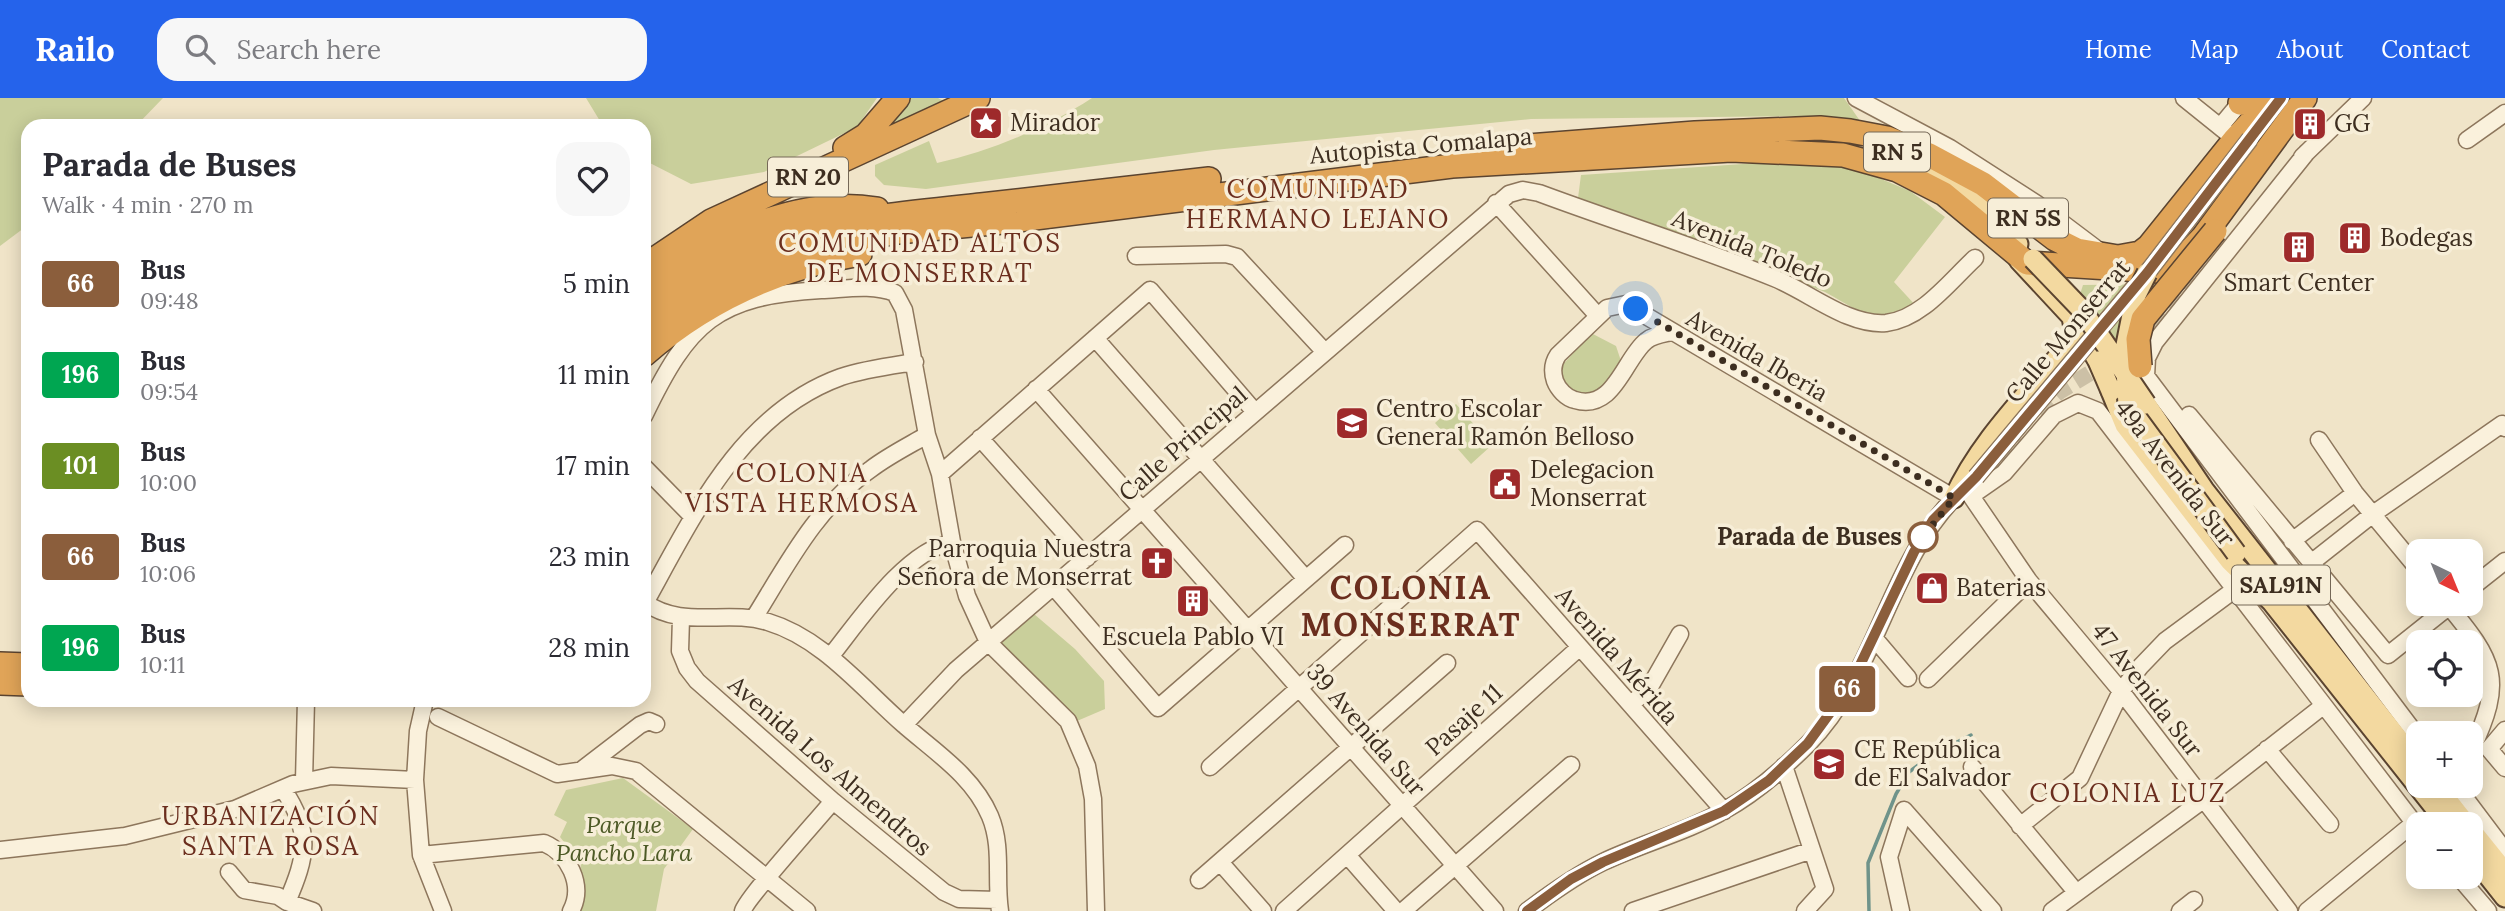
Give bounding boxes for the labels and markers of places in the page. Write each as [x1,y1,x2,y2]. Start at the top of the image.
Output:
place icon: Mirador [967,104,1005,142]
building icon: GG [2291,105,2329,143]
place label: Mirador [1010,107,1101,138]
place label: GG [2334,108,2370,139]
building icon: Bodegas [2336,219,2374,257]
place label: Bodegas [2380,222,2473,253]
building icon: Smart Center [2280,228,2318,266]
place label: Smart Center [2224,267,2375,298]
place label: Centro Escolar General Ramón Belloso [1376,393,1634,452]
school or university icon: Centro Escolar General Ramón Belloso [1333,404,1371,442]
place label: Delegacion Monserrat [1530,454,1654,513]
public building icon: Delegacion Monserrat [1486,465,1524,503]
place label: Parada de Buses [1717,521,1902,552]
marker: Parada de Buses [1908,522,1938,552]
place label: Parroquia Nuestra Señora de Monserrat [897,533,1133,592]
church icon: Parroquia Nuestra Señora de Monserrat [1138,544,1176,582]
shop icon: Baterias [1913,569,1951,607]
place label: Baterias [1956,572,2046,603]
building icon: Escuela Pablo VI [1174,582,1212,620]
place label: Escuela Pablo VI [1102,621,1284,652]
place label: CE República de El Salvador [1854,734,2012,793]
school or university icon: CE República de El Salvador [1810,745,1848,783]

